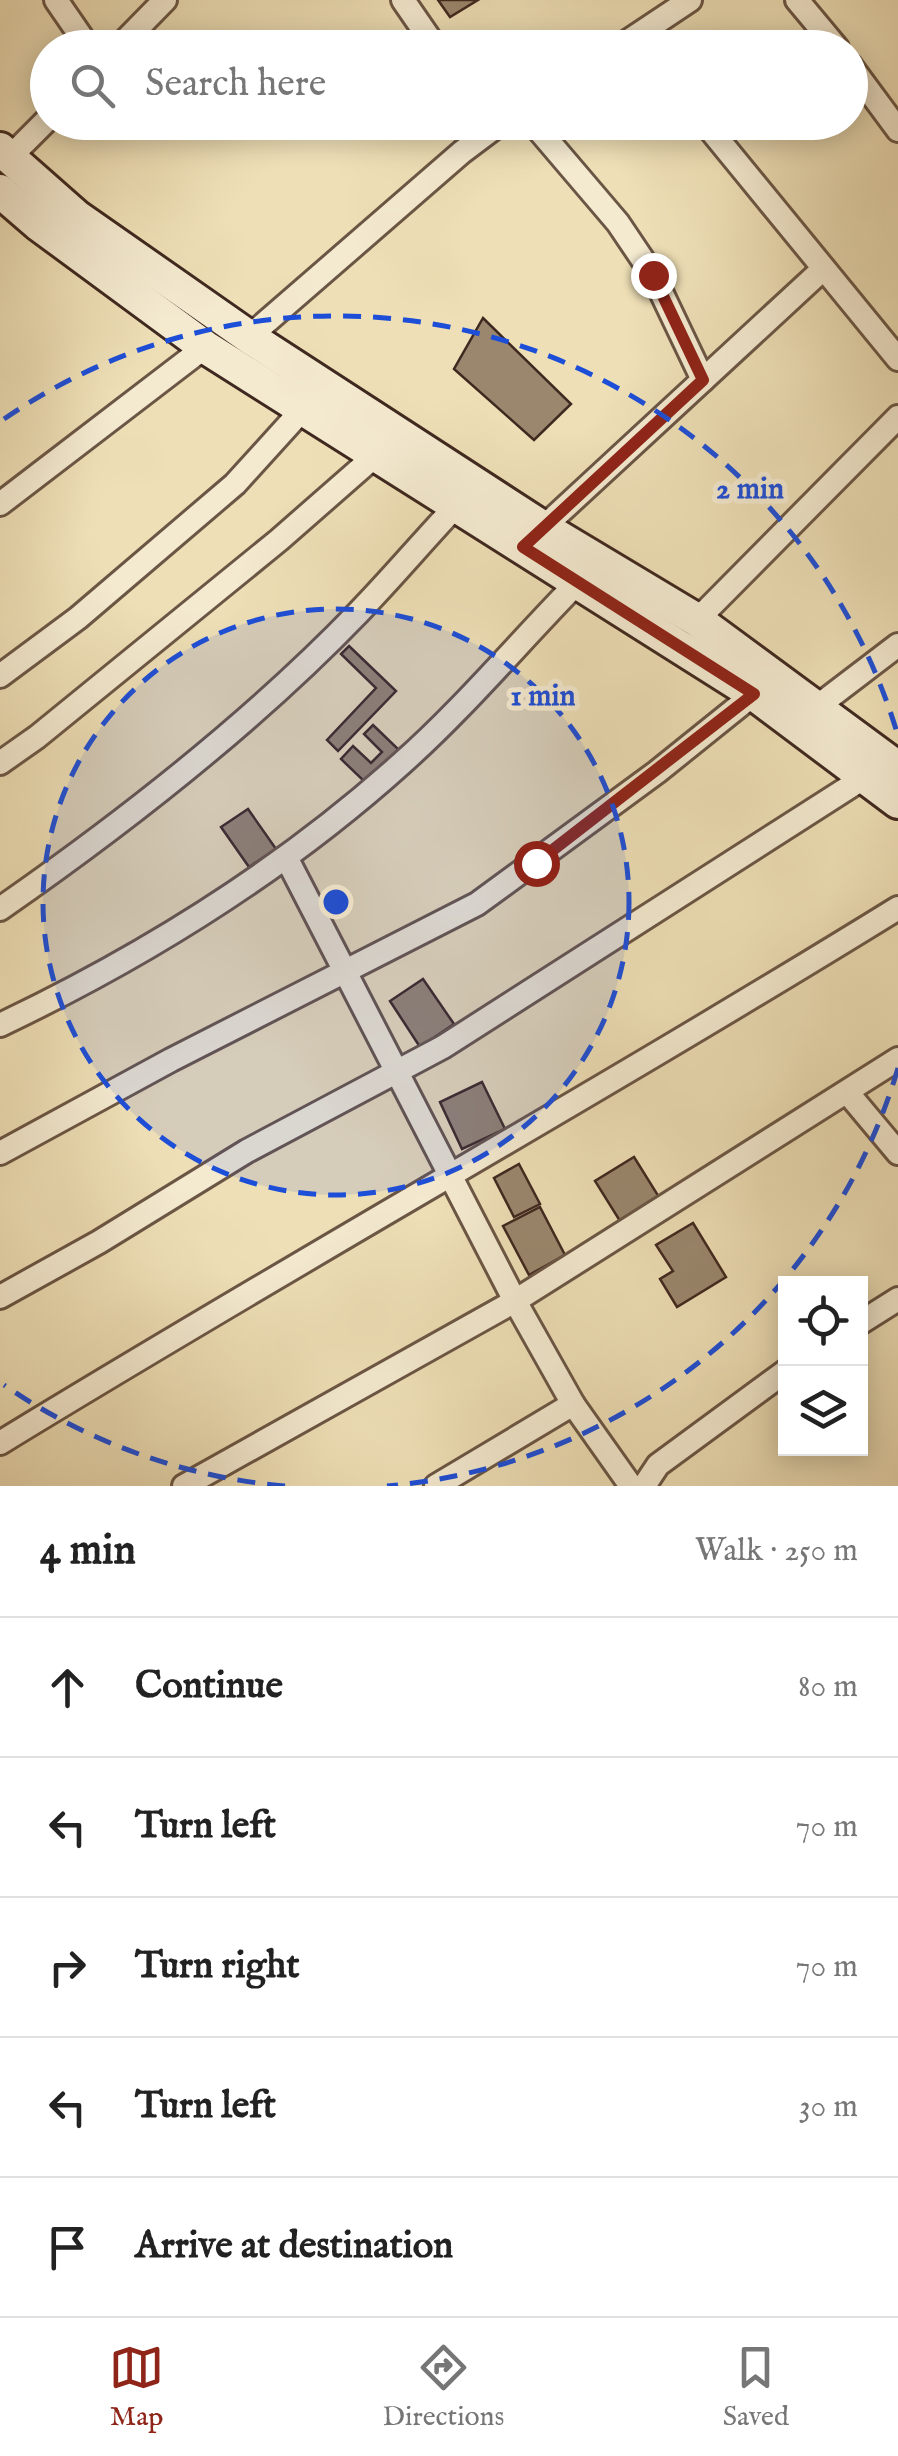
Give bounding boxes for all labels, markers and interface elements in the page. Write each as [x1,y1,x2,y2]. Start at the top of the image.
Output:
search box [30,30,868,140]
icon: search [65,58,120,113]
text: Search here [145,61,326,109]
route end [631,253,677,299]
text: 2 min [716,471,784,509]
text: 1 min [511,678,575,716]
route start [514,841,560,887]
centre of rings [318,884,354,920]
map controls [778,1276,868,1456]
button: locate [778,1276,868,1366]
button: layers [778,1366,868,1456]
text: 4 min [40,1525,136,1578]
text: Walk · 250 m [695,1531,858,1572]
icon: ahead [40,1660,95,1715]
text: Continue [135,1663,283,1711]
text: 80 m [798,1667,858,1708]
icon: left [40,1800,95,1855]
text: Turn left [135,1803,276,1851]
text: 70 m [796,1807,858,1848]
icon: right [40,1940,95,1995]
text: Turn right [135,1943,299,1991]
text: 70 m [796,1947,858,1988]
icon: left [40,2080,95,2135]
text: Turn left [135,2083,276,2131]
text: 30 m [799,2087,858,2128]
icon: arrive [40,2220,95,2275]
text: Arrive at destination [135,2223,453,2271]
tab: Map [109,2340,164,2435]
tab: Directions [382,2340,504,2435]
tab: Saved [723,2340,789,2435]

